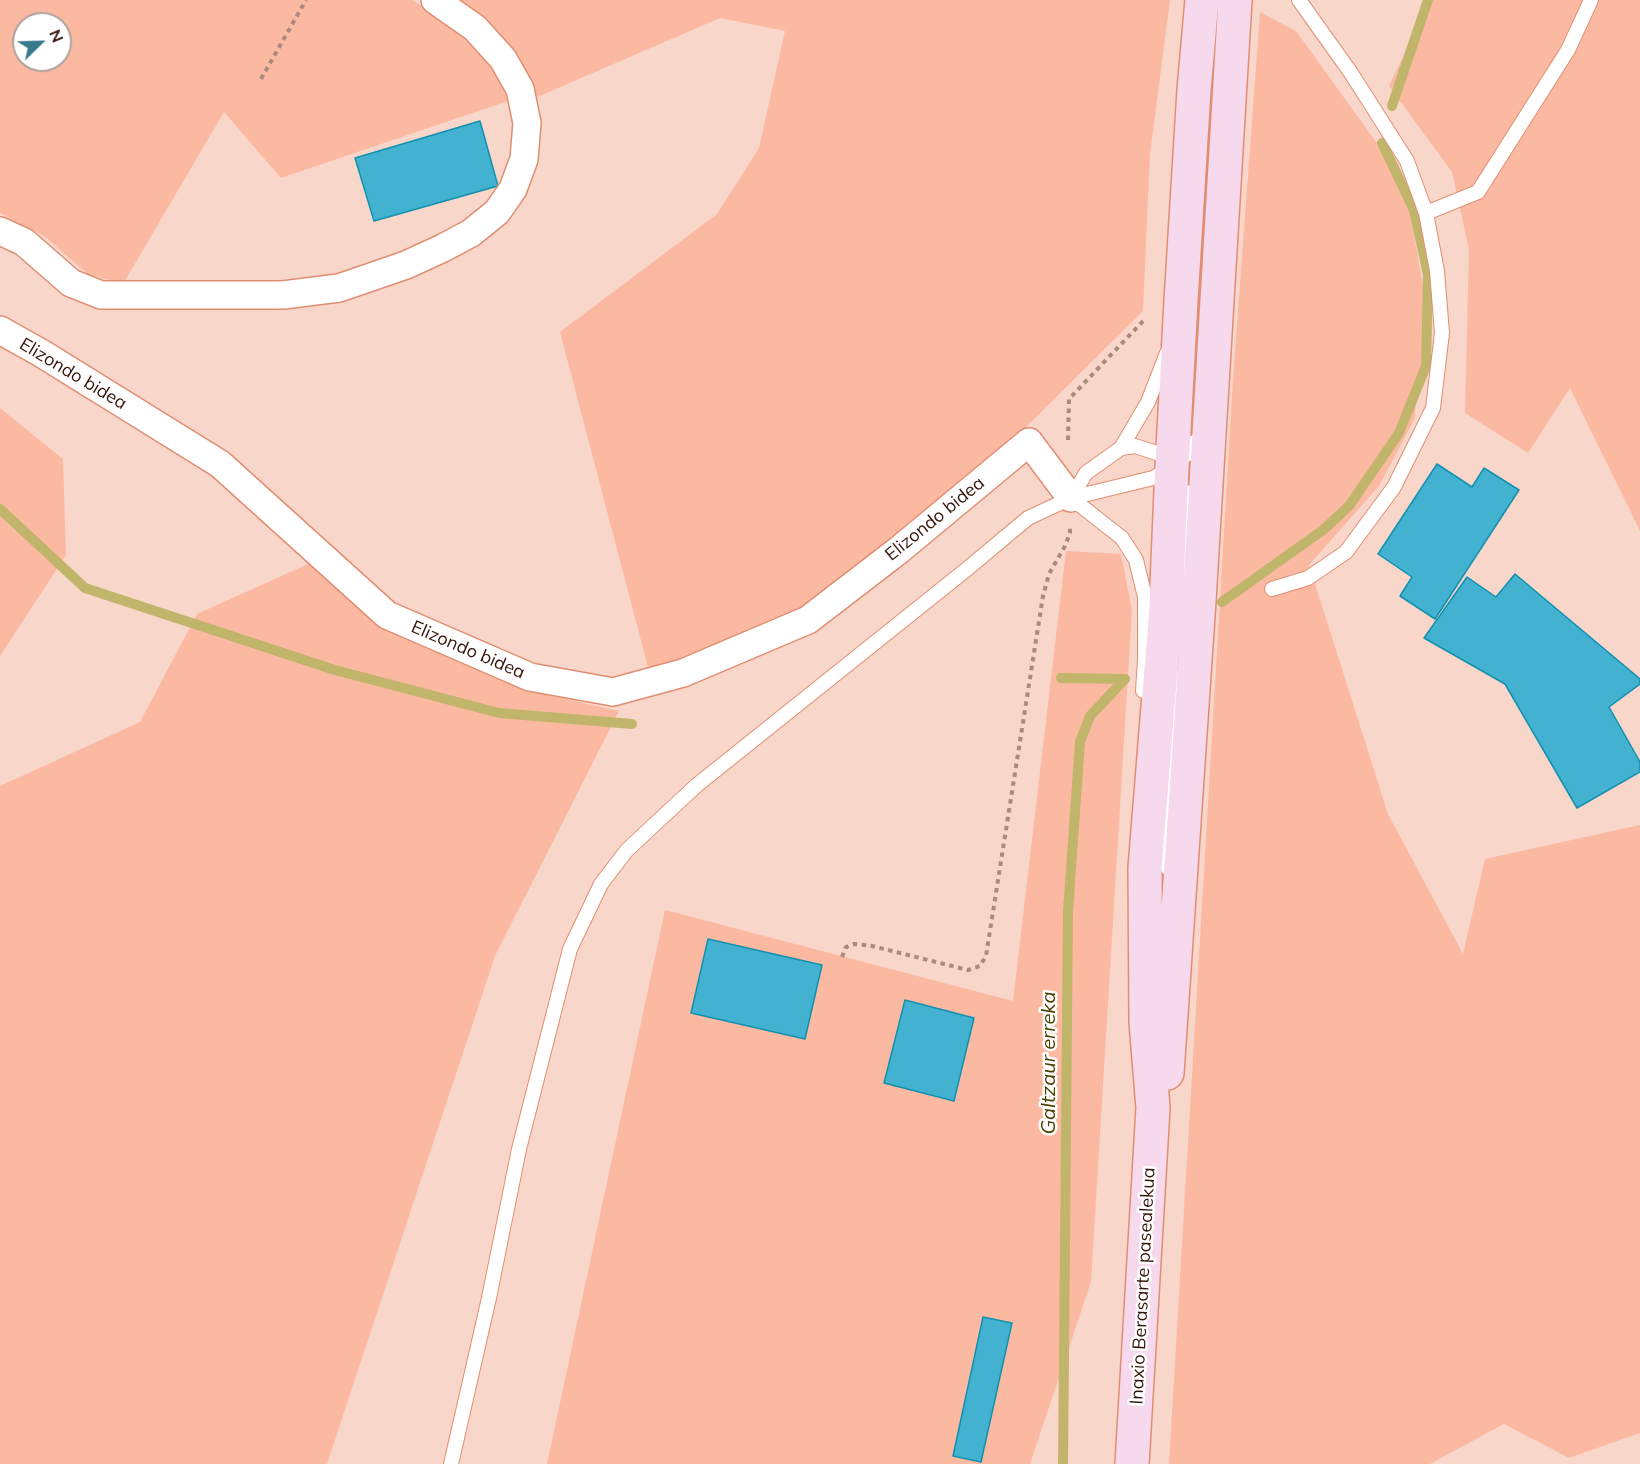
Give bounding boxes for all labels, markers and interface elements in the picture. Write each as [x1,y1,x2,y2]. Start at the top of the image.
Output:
north arrow [12,12,72,72]
text: N [45,26,68,45]
street label: Elizondo bidea [15,333,131,415]
street label: Elizondo bidea [881,472,989,566]
street label: Elizondo bidea [408,616,528,684]
water label: Galtzaur erreka [1037,991,1061,1135]
street label: Inaxio Berasarte pasealekua [1126,1167,1160,1405]

